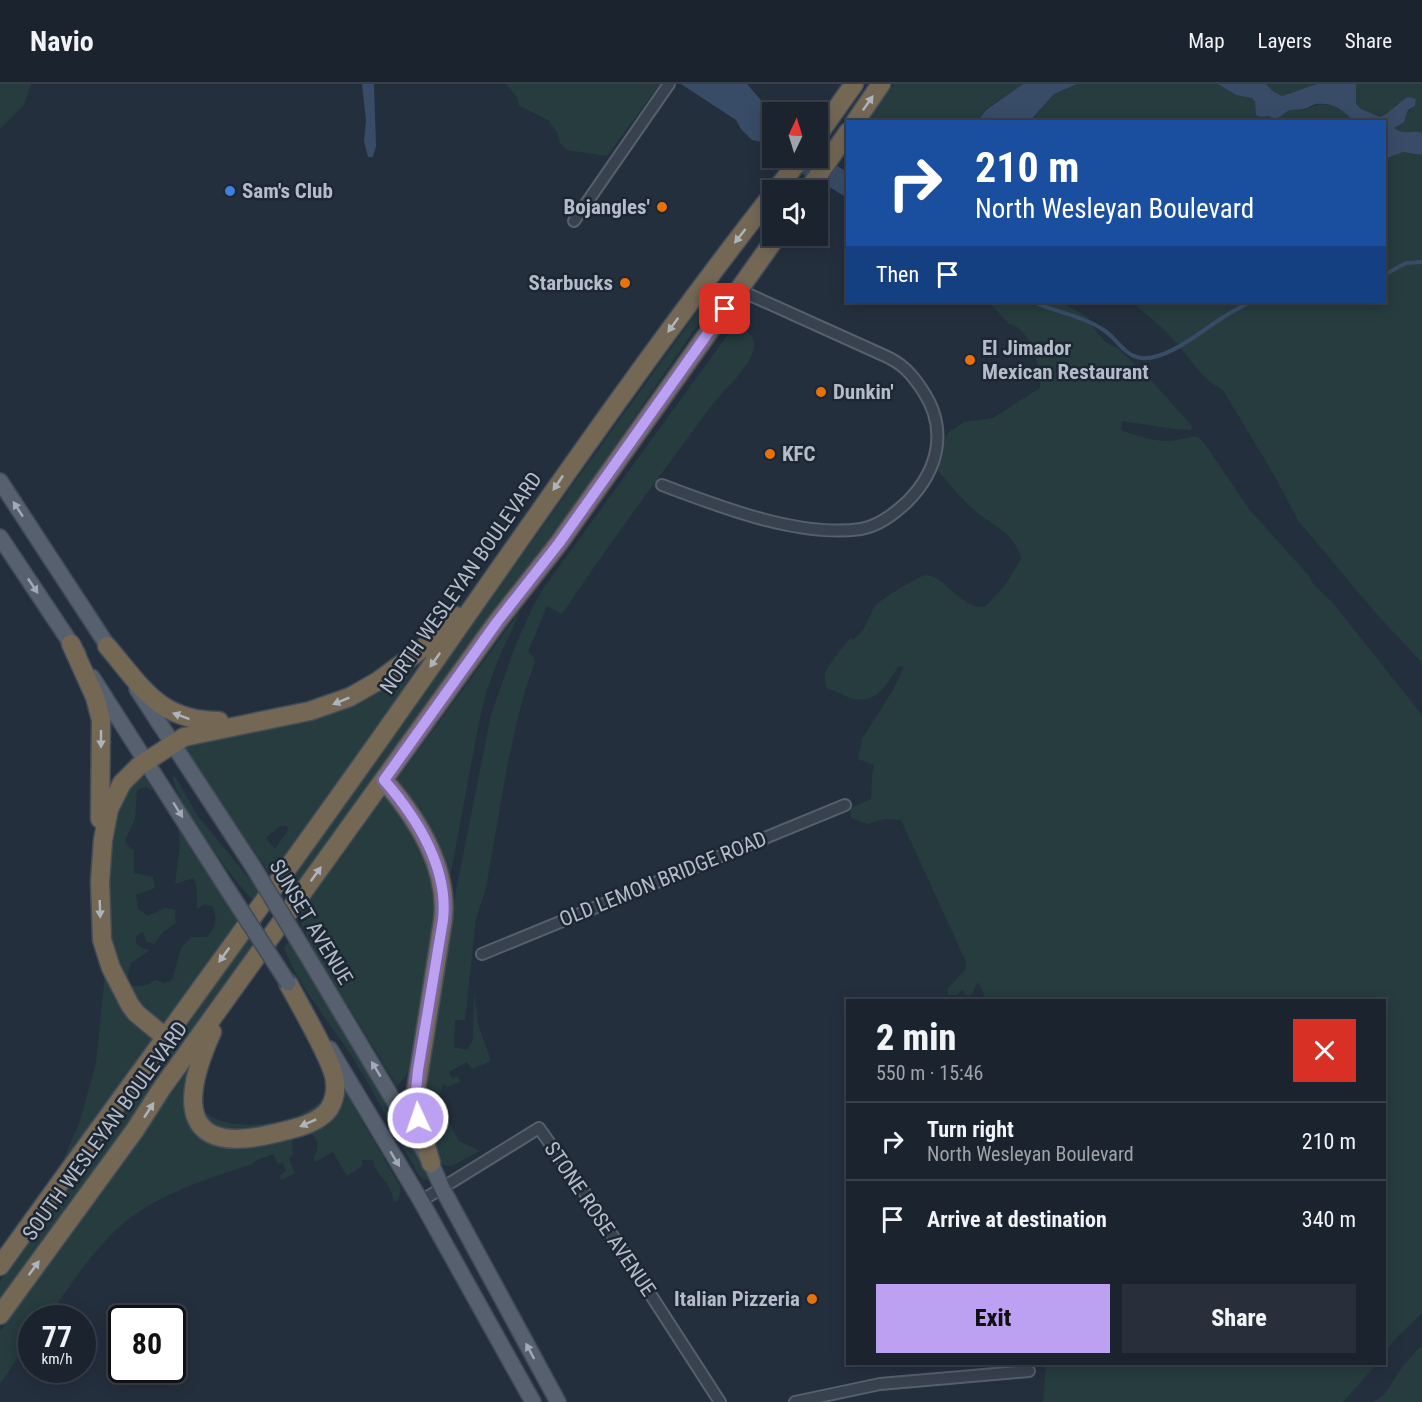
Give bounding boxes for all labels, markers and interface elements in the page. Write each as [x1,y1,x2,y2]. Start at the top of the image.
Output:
text: Navio [30,25,94,58]
text: Map [1188,29,1225,53]
text: Layers [1258,29,1312,53]
text: Share [1345,29,1392,53]
one-way arrow [862,95,874,111]
north arrow [762,102,828,168]
map controls [762,102,828,246]
text: 210 m [975,143,1080,192]
icon: right [876,144,954,222]
place label: Sam's Club [242,179,333,203]
button: sound [762,180,828,246]
marker: Sam's Club [223,184,237,198]
text: North Wesleyan Boulevard [975,193,1254,225]
place label: Bojangles' [564,195,650,219]
marker: Bojangles' [655,200,669,214]
one-way arrow [735,229,747,244]
icon: arrive [931,258,964,291]
text: Then [876,262,919,287]
place label: Starbucks [528,271,613,295]
marker: Starbucks [618,276,632,290]
pin [699,283,750,334]
icon: arrive [708,292,741,325]
one-way arrow [667,316,679,332]
place label: El Jimador Mexican Restaurant [982,336,1149,384]
marker: El Jimador Mexican Restaurant [963,353,977,367]
place label: Dunkin' [833,380,894,404]
marker: Dunkin' [814,385,828,399]
place label: KFC [782,442,816,466]
marker: KFC [763,447,777,461]
street label: NORTH WESLEYAN BOULEVARD [375,468,547,698]
one-way arrow [553,474,564,491]
one-way arrow [12,501,24,517]
one-way arrow [27,577,39,593]
one-way arrow [429,652,441,668]
one-way arrow [331,696,349,706]
one-way arrow [172,710,190,720]
one-way arrow [96,729,106,748]
one-way arrow [172,802,183,818]
street label: OLD LEMON BRIDGE ROAD [556,826,770,932]
street label: SUNSET AVENUE [264,855,358,989]
one-way arrow [310,867,322,883]
one-way arrow [96,900,105,919]
one-way arrow [218,947,230,963]
street label: SOUTH WESLEYAN BOULEVARD [18,1017,192,1245]
text: 2 min [876,1017,956,1059]
button: close [1293,1019,1356,1082]
one-way arrow [370,1061,381,1077]
text: 550 m · 15:46 [876,1061,983,1085]
position arrow [386,1086,450,1150]
one-way arrow [143,1102,154,1118]
text: Turn right [927,1117,1014,1142]
one-way arrow [299,1118,316,1127]
icon: right [876,1125,909,1158]
text: 210 m [1302,1129,1356,1154]
street label: STONE ROSE AVENUE [539,1137,661,1301]
text: North Wesleyan Boulevard [927,1142,1134,1166]
one-way arrow [389,1151,400,1167]
icon: arrive [876,1203,909,1236]
text: Arrive at destination [927,1207,1107,1232]
text: 340 m [1302,1207,1356,1232]
one-way arrow [28,1260,40,1275]
button: Exit [876,1284,1110,1353]
button: Share [1122,1284,1356,1353]
place label: Italian Pizzeria [674,1287,800,1311]
marker: Italian Pizzeria [805,1292,819,1306]
speed limit sign: 80 [108,1305,186,1383]
text: 77 [42,1319,72,1354]
one-way arrow [525,1342,535,1359]
text: km/h [42,1350,72,1368]

